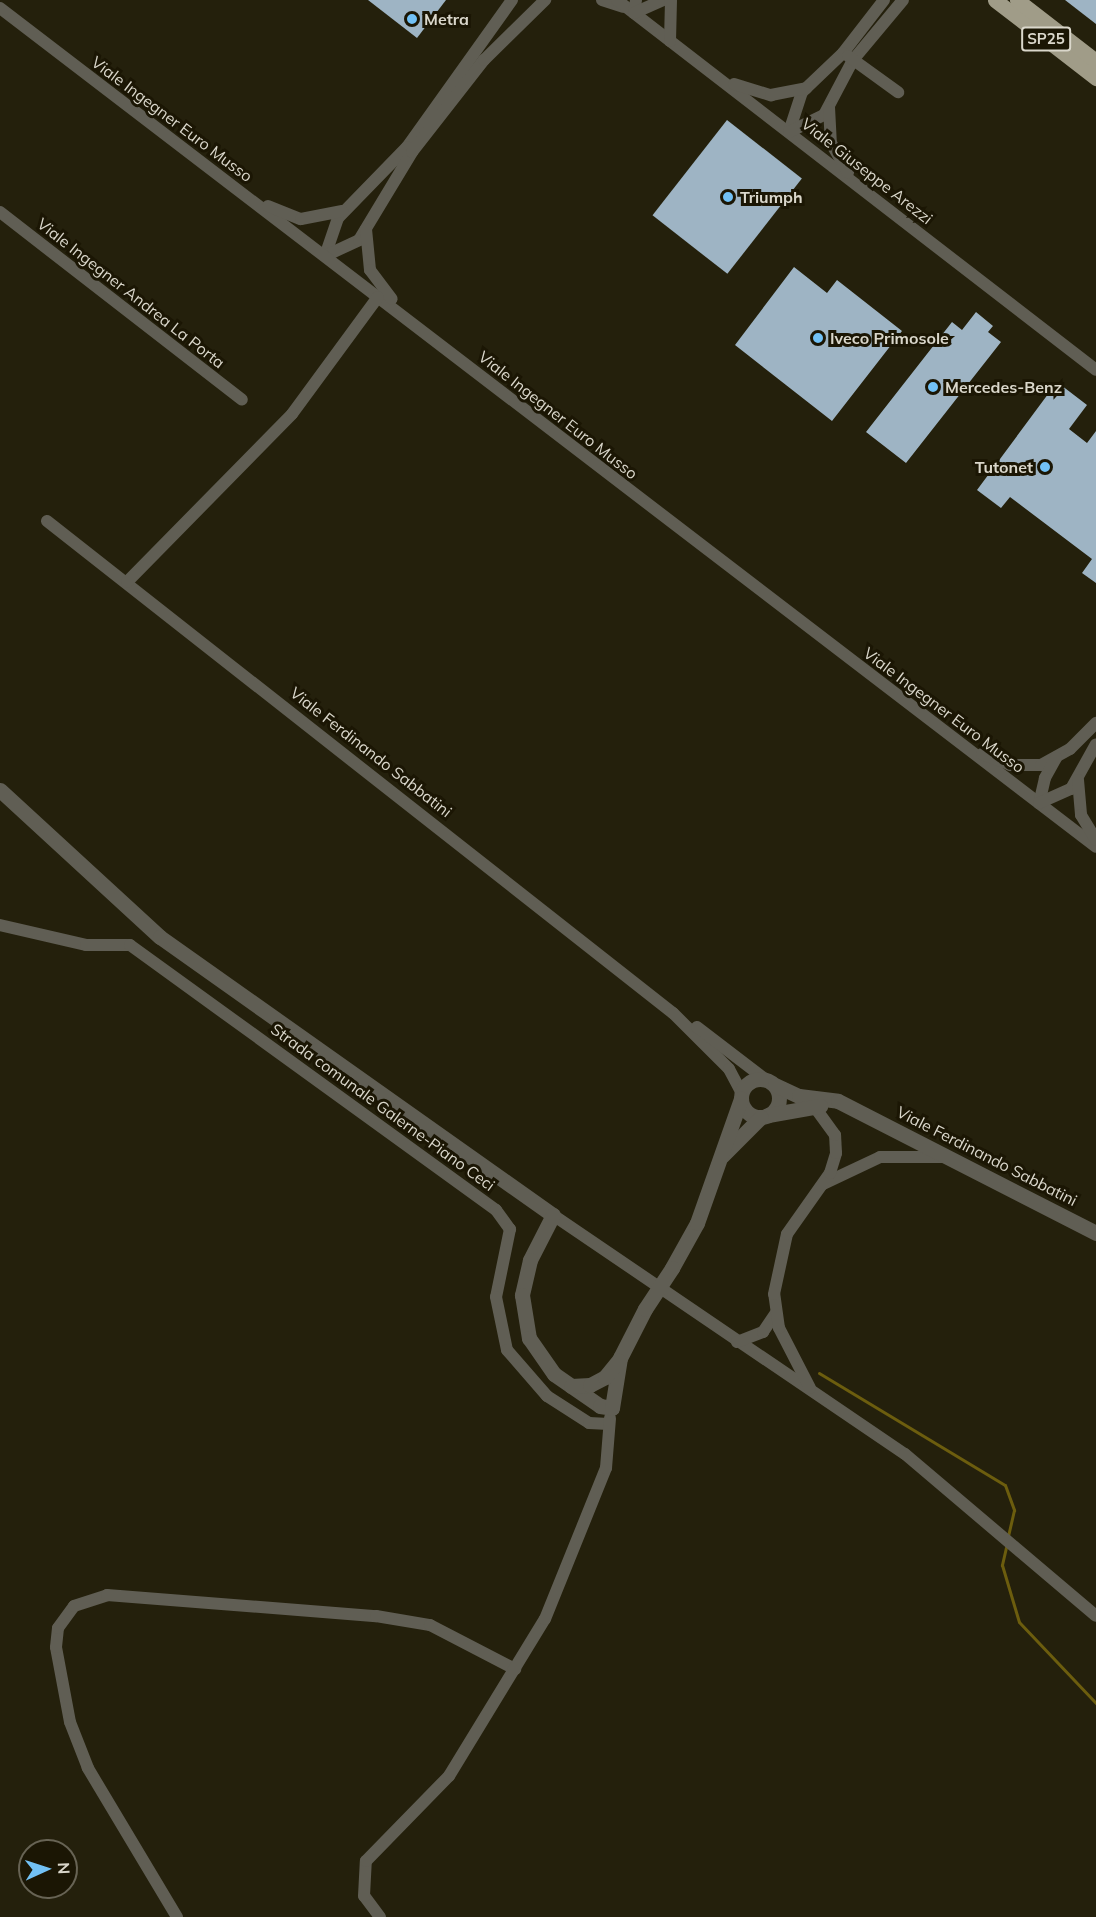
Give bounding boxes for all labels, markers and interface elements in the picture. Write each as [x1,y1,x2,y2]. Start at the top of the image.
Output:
place label: Metra [424,9,469,29]
marker: Metra [405,12,419,26]
road number: SP25 [1020,27,1072,51]
street label: Viale Ingegner Euro Musso [88,52,256,186]
street label: Viale Giuseppe Arezzi [798,114,936,228]
place label: Triumph [740,187,803,207]
marker: Triumph [721,190,735,204]
street label: Viale Ingegner Andrea La Porta [33,214,229,372]
place label: Iveco Primosole [830,328,949,348]
marker: Iveco Primosole [811,331,825,345]
street label: Viale Ingegner Euro Musso [475,347,641,483]
place label: Mercedes-Benz [945,377,1062,397]
marker: Mercedes-Benz [926,380,940,394]
place label: Tutonet [975,457,1033,477]
marker: Tutonet [1038,460,1052,474]
street label: Viale Ingegner Euro Musso [860,643,1028,777]
street label: Viale Ferdinando Sabbatini [286,683,456,821]
street label: Strada comunale Galerne-Piano Ceci [267,1019,499,1195]
street label: Viale Ferdinando Sabbatini [894,1102,1080,1210]
north arrow [18,1839,78,1899]
text: N [54,1862,74,1875]

